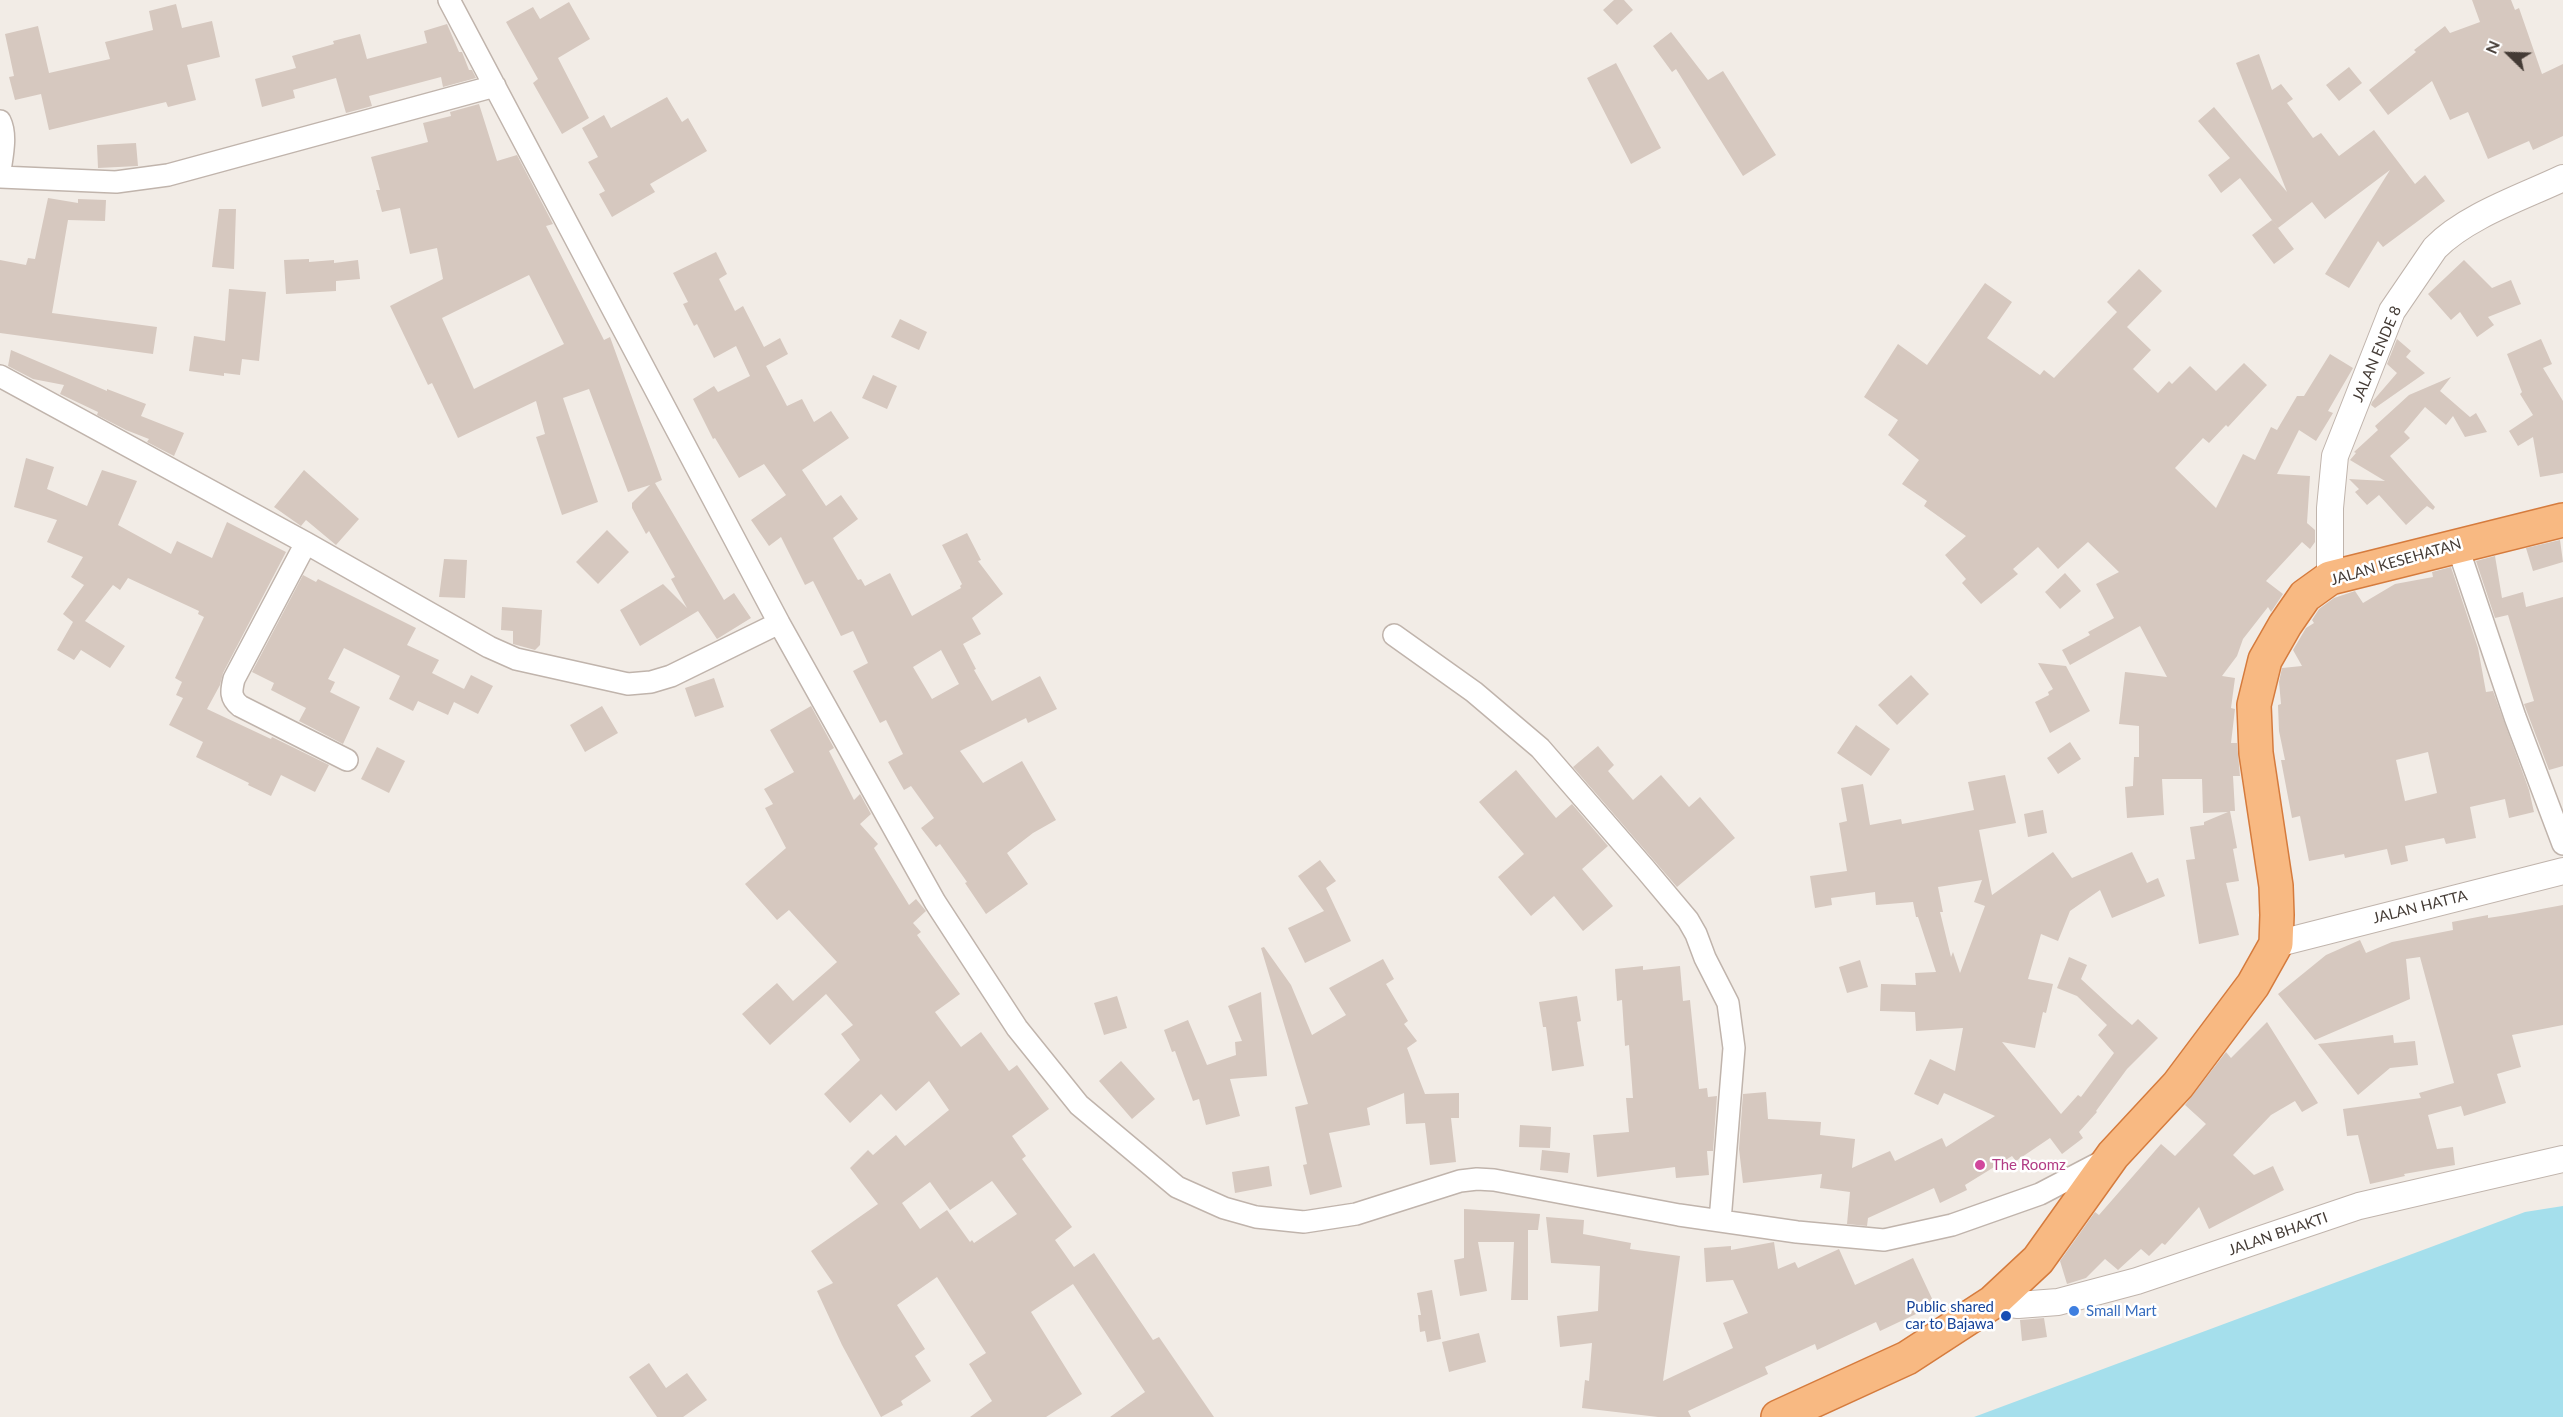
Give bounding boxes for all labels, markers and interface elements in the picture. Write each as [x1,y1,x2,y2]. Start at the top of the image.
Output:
north arrow [2479,24,2539,84]
text: N [2481,37,2503,56]
street label: JALAN ENDE 8 [2349,303,2405,405]
street label: JALAN KESEHATAN [2329,535,2463,589]
street label: JALAN HATTA [2371,887,2469,927]
place label: The Roomz [1992,1156,2066,1174]
marker: The Roomz [1973,1158,1987,1172]
street label: JALAN BHAKTI [2226,1209,2330,1259]
place label: Public shared car to Bajawa [1905,1298,1994,1333]
place label: Small Mart [2086,1302,2157,1320]
marker: Small Mart [2067,1304,2081,1318]
marker: Public shared car to Bajawa [1999,1309,2013,1323]

